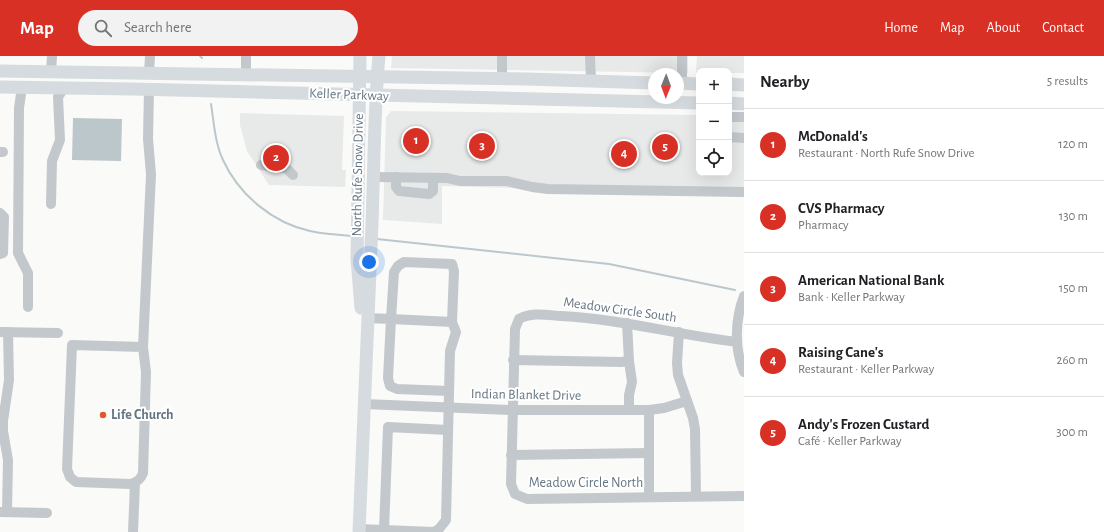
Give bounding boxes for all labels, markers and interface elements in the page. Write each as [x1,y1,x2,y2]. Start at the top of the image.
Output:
search box [78,10,358,46]
icon: search [92,17,114,39]
text: Map [20,19,54,38]
text: Search here [124,20,192,35]
text: Home [884,21,918,35]
text: Map [940,21,964,35]
text: About [986,21,1020,35]
text: Contact [1042,21,1084,35]
north arrow [648,68,684,104]
map controls [696,68,732,176]
button: + [696,68,732,104]
text: Nearby [760,73,810,90]
text: 5 results [1047,75,1088,88]
street label: Keller Parkway [309,87,389,103]
button: − [696,104,732,140]
street label: North Rufe Snow Drive [350,113,366,237]
pin: 1 [403,126,429,156]
text: McDonald's [798,129,868,144]
pin: 3 [469,131,495,161]
pin: 5 [652,132,678,162]
text: 1 [771,138,775,151]
text: 120 m [1058,138,1088,151]
pin: 4 [611,139,637,169]
button: locate [696,140,732,176]
pin: 2 [263,143,289,173]
text: Restaurant · North Rufe Snow Drive [798,147,975,160]
text: CVS Pharmacy [798,201,885,216]
text: 2 [770,210,776,223]
text: 130 m [1059,210,1088,223]
text: Pharmacy [798,219,849,232]
your location [359,252,379,272]
text: American National Bank [798,273,944,288]
text: 3 [770,282,776,295]
text: 150 m [1059,282,1088,295]
text: Bank · Keller Parkway [798,291,905,304]
street label: Meadow Circle South [562,295,678,325]
text: Raising Cane's [798,345,884,360]
text: 4 [770,354,776,367]
text: 260 m [1057,354,1088,367]
text: Restaurant · Keller Parkway [798,363,934,376]
street label: Indian Blanket Drive [471,387,581,403]
place label: Life Church [111,408,174,422]
marker: Life Church [98,410,108,420]
text: Andy's Frozen Custard [798,417,929,432]
text: 5 [770,426,776,439]
text: 300 m [1056,426,1088,439]
text: Café · Keller Parkway [798,435,902,448]
street label: Meadow Circle North [529,476,643,490]

